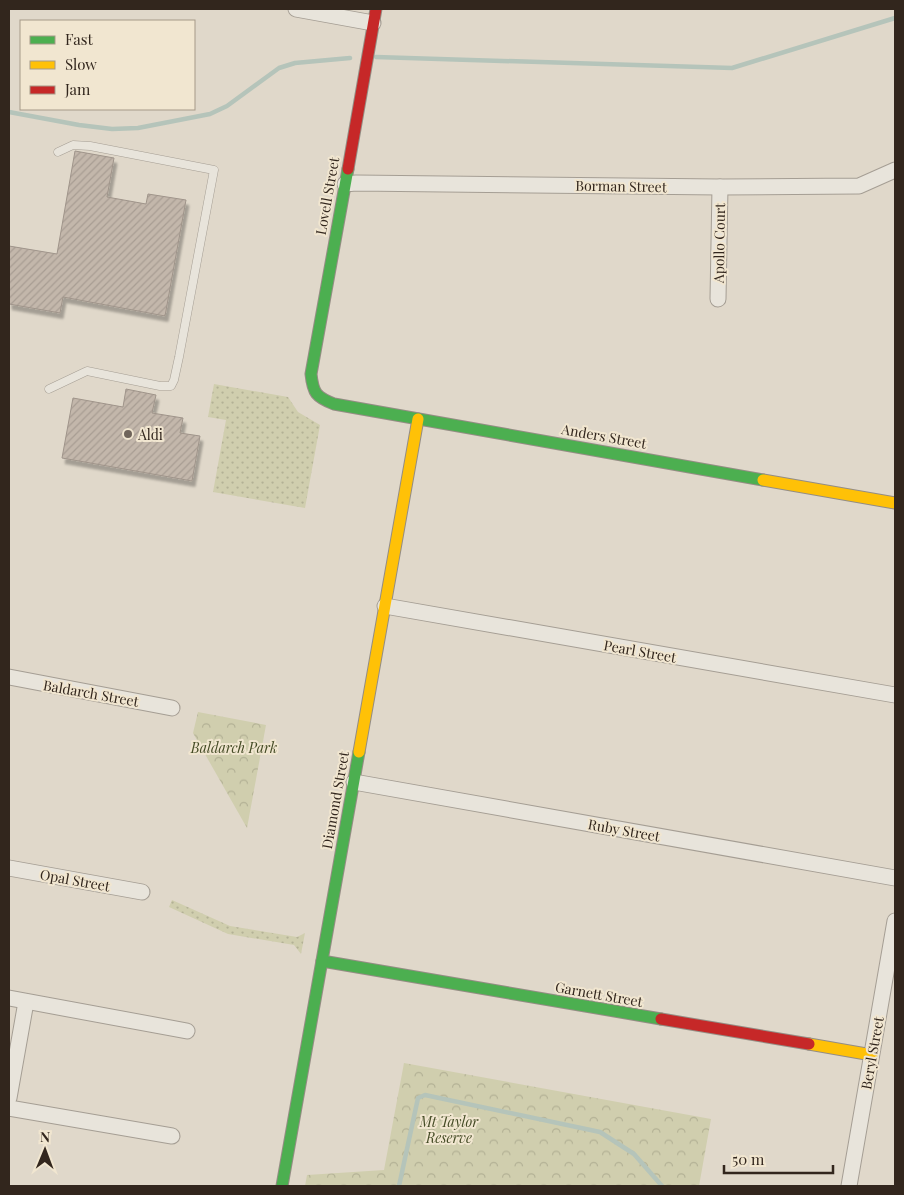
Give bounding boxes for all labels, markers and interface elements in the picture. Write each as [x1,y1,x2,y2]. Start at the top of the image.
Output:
legend [20,20,195,110]
text: Fast [65,29,94,49]
text: Slow [65,54,97,74]
text: Jam [64,79,91,99]
street label: Lovell Street [311,155,343,236]
street label: Borman Street [575,176,668,196]
street label: Apollo Court [709,202,729,284]
street label: Anders Street [559,419,649,453]
place label: Aldi [137,425,163,444]
marker: Aldi [122,428,134,440]
street label: Pearl Street [602,635,679,667]
street label: Baldarch Street [42,675,141,711]
park label: Baldarch Park [190,738,277,757]
street label: Diamond Street [317,749,353,850]
street label: Ruby Street [587,814,662,846]
street label: Opal Street [39,865,112,896]
street label: Garnett Street [554,977,645,1011]
street label: Beryl Street [856,1014,888,1091]
park label: Mt Taylor Reserve [419,1112,479,1147]
north arrow [20,1125,70,1175]
text: N [40,1127,50,1146]
scale bar [724,1142,833,1174]
text: 50 m [732,1149,765,1169]

